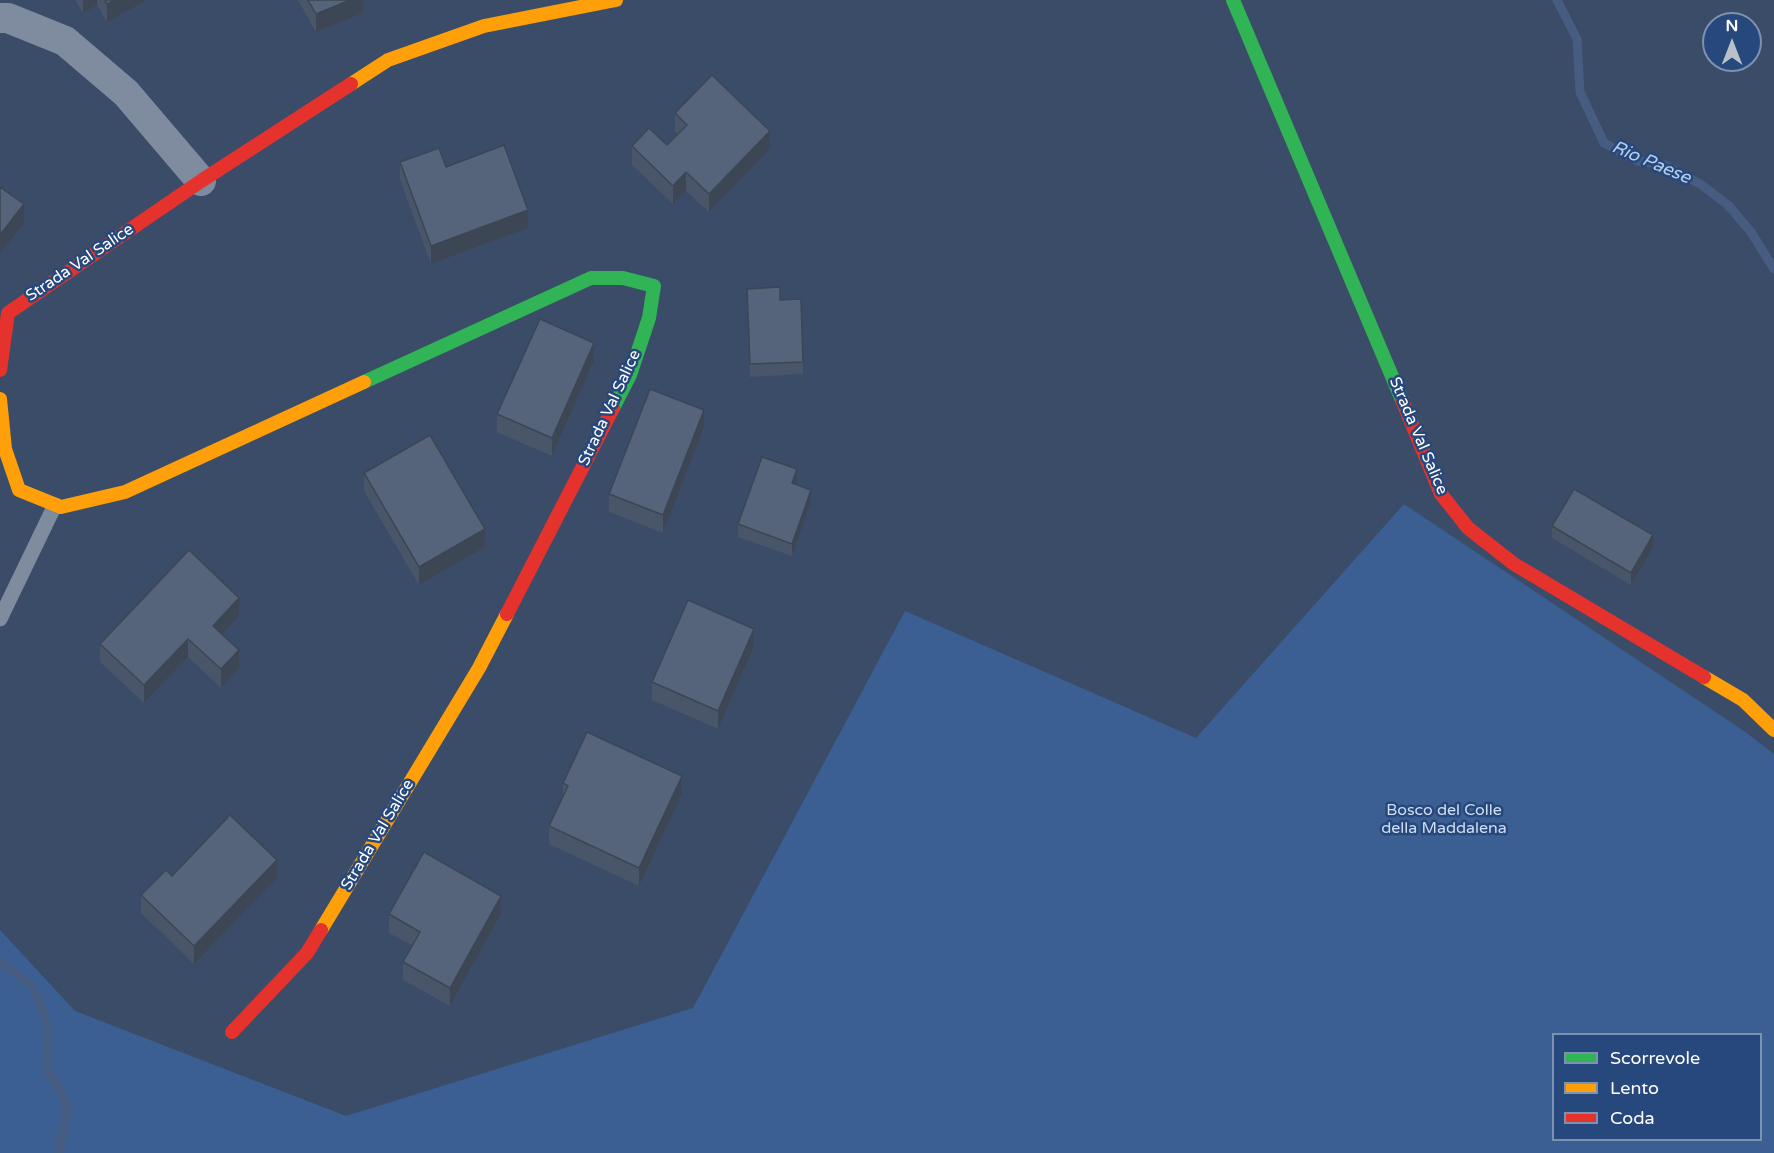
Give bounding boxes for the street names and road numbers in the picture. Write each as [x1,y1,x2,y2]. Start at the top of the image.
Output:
street label: Strada Val Salice [23,220,137,306]
street label: Strada Val Salice [575,347,645,469]
street label: Strada Val Salice [1385,374,1451,498]
street label: Strada Val Salice [337,776,419,894]

